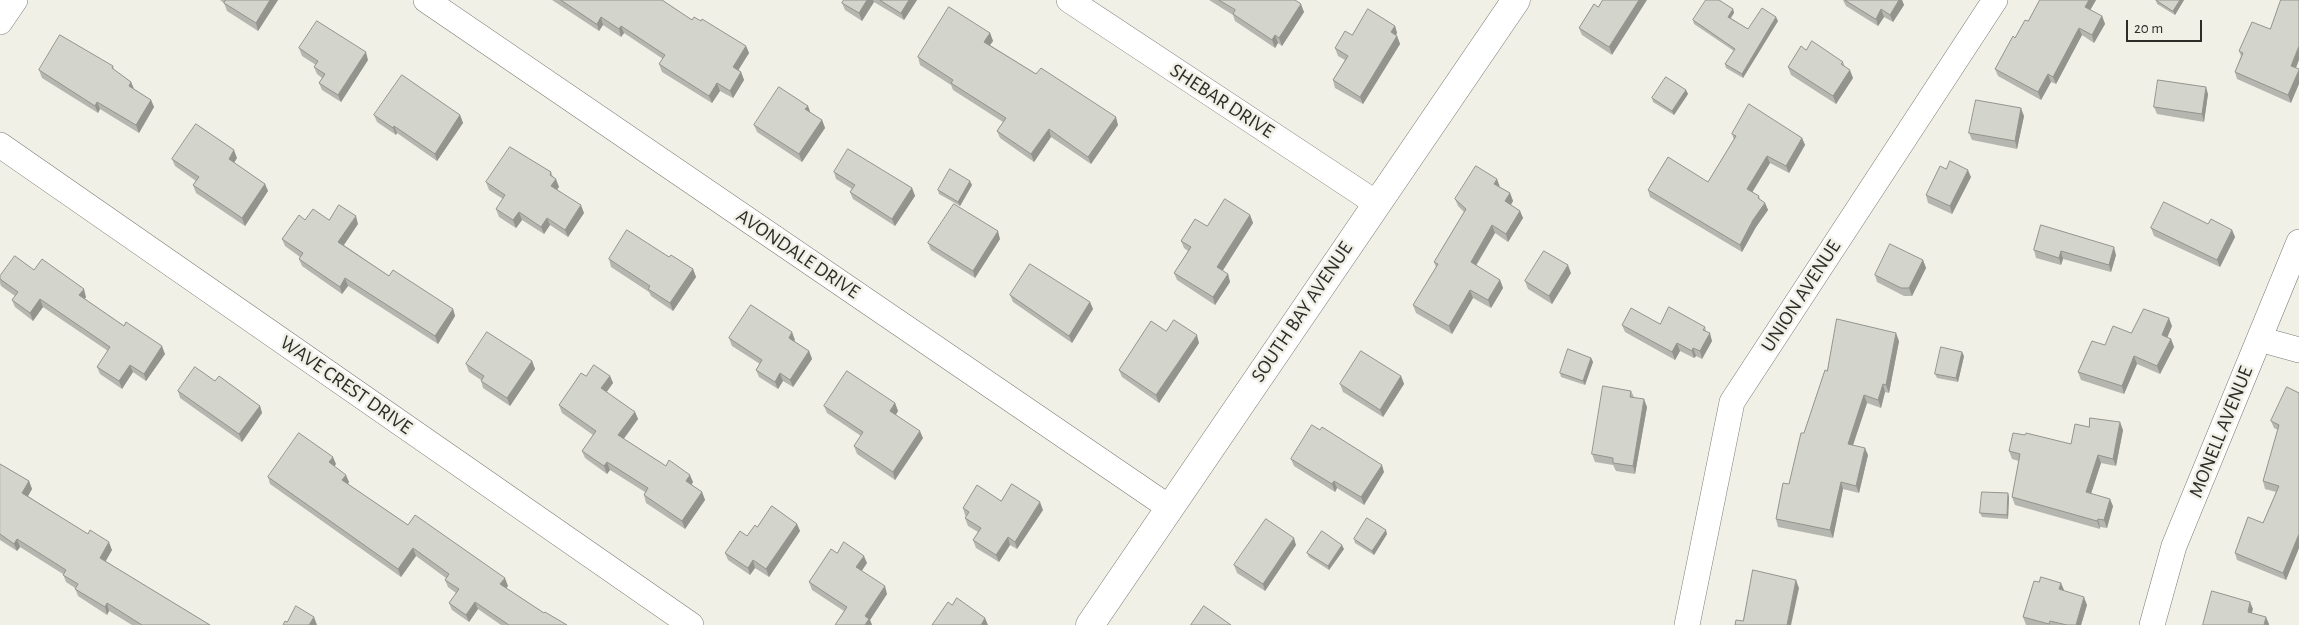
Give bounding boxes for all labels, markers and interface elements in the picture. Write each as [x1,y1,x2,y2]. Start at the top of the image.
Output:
scale bar [2129,10,2205,42]
text: 20 m [2134,21,2163,36]
street label: SHEBAR DRIVE [1165,58,1279,144]
street label: AVONDALE DRIVE [732,204,864,304]
street label: UNION AVENUE [1756,235,1846,357]
street label: SOUTH BAY AVENUE [1246,237,1358,387]
street label: WAVE CREST DRIVE [275,330,417,440]
street label: MONELL AVENUE [2184,363,2258,501]

